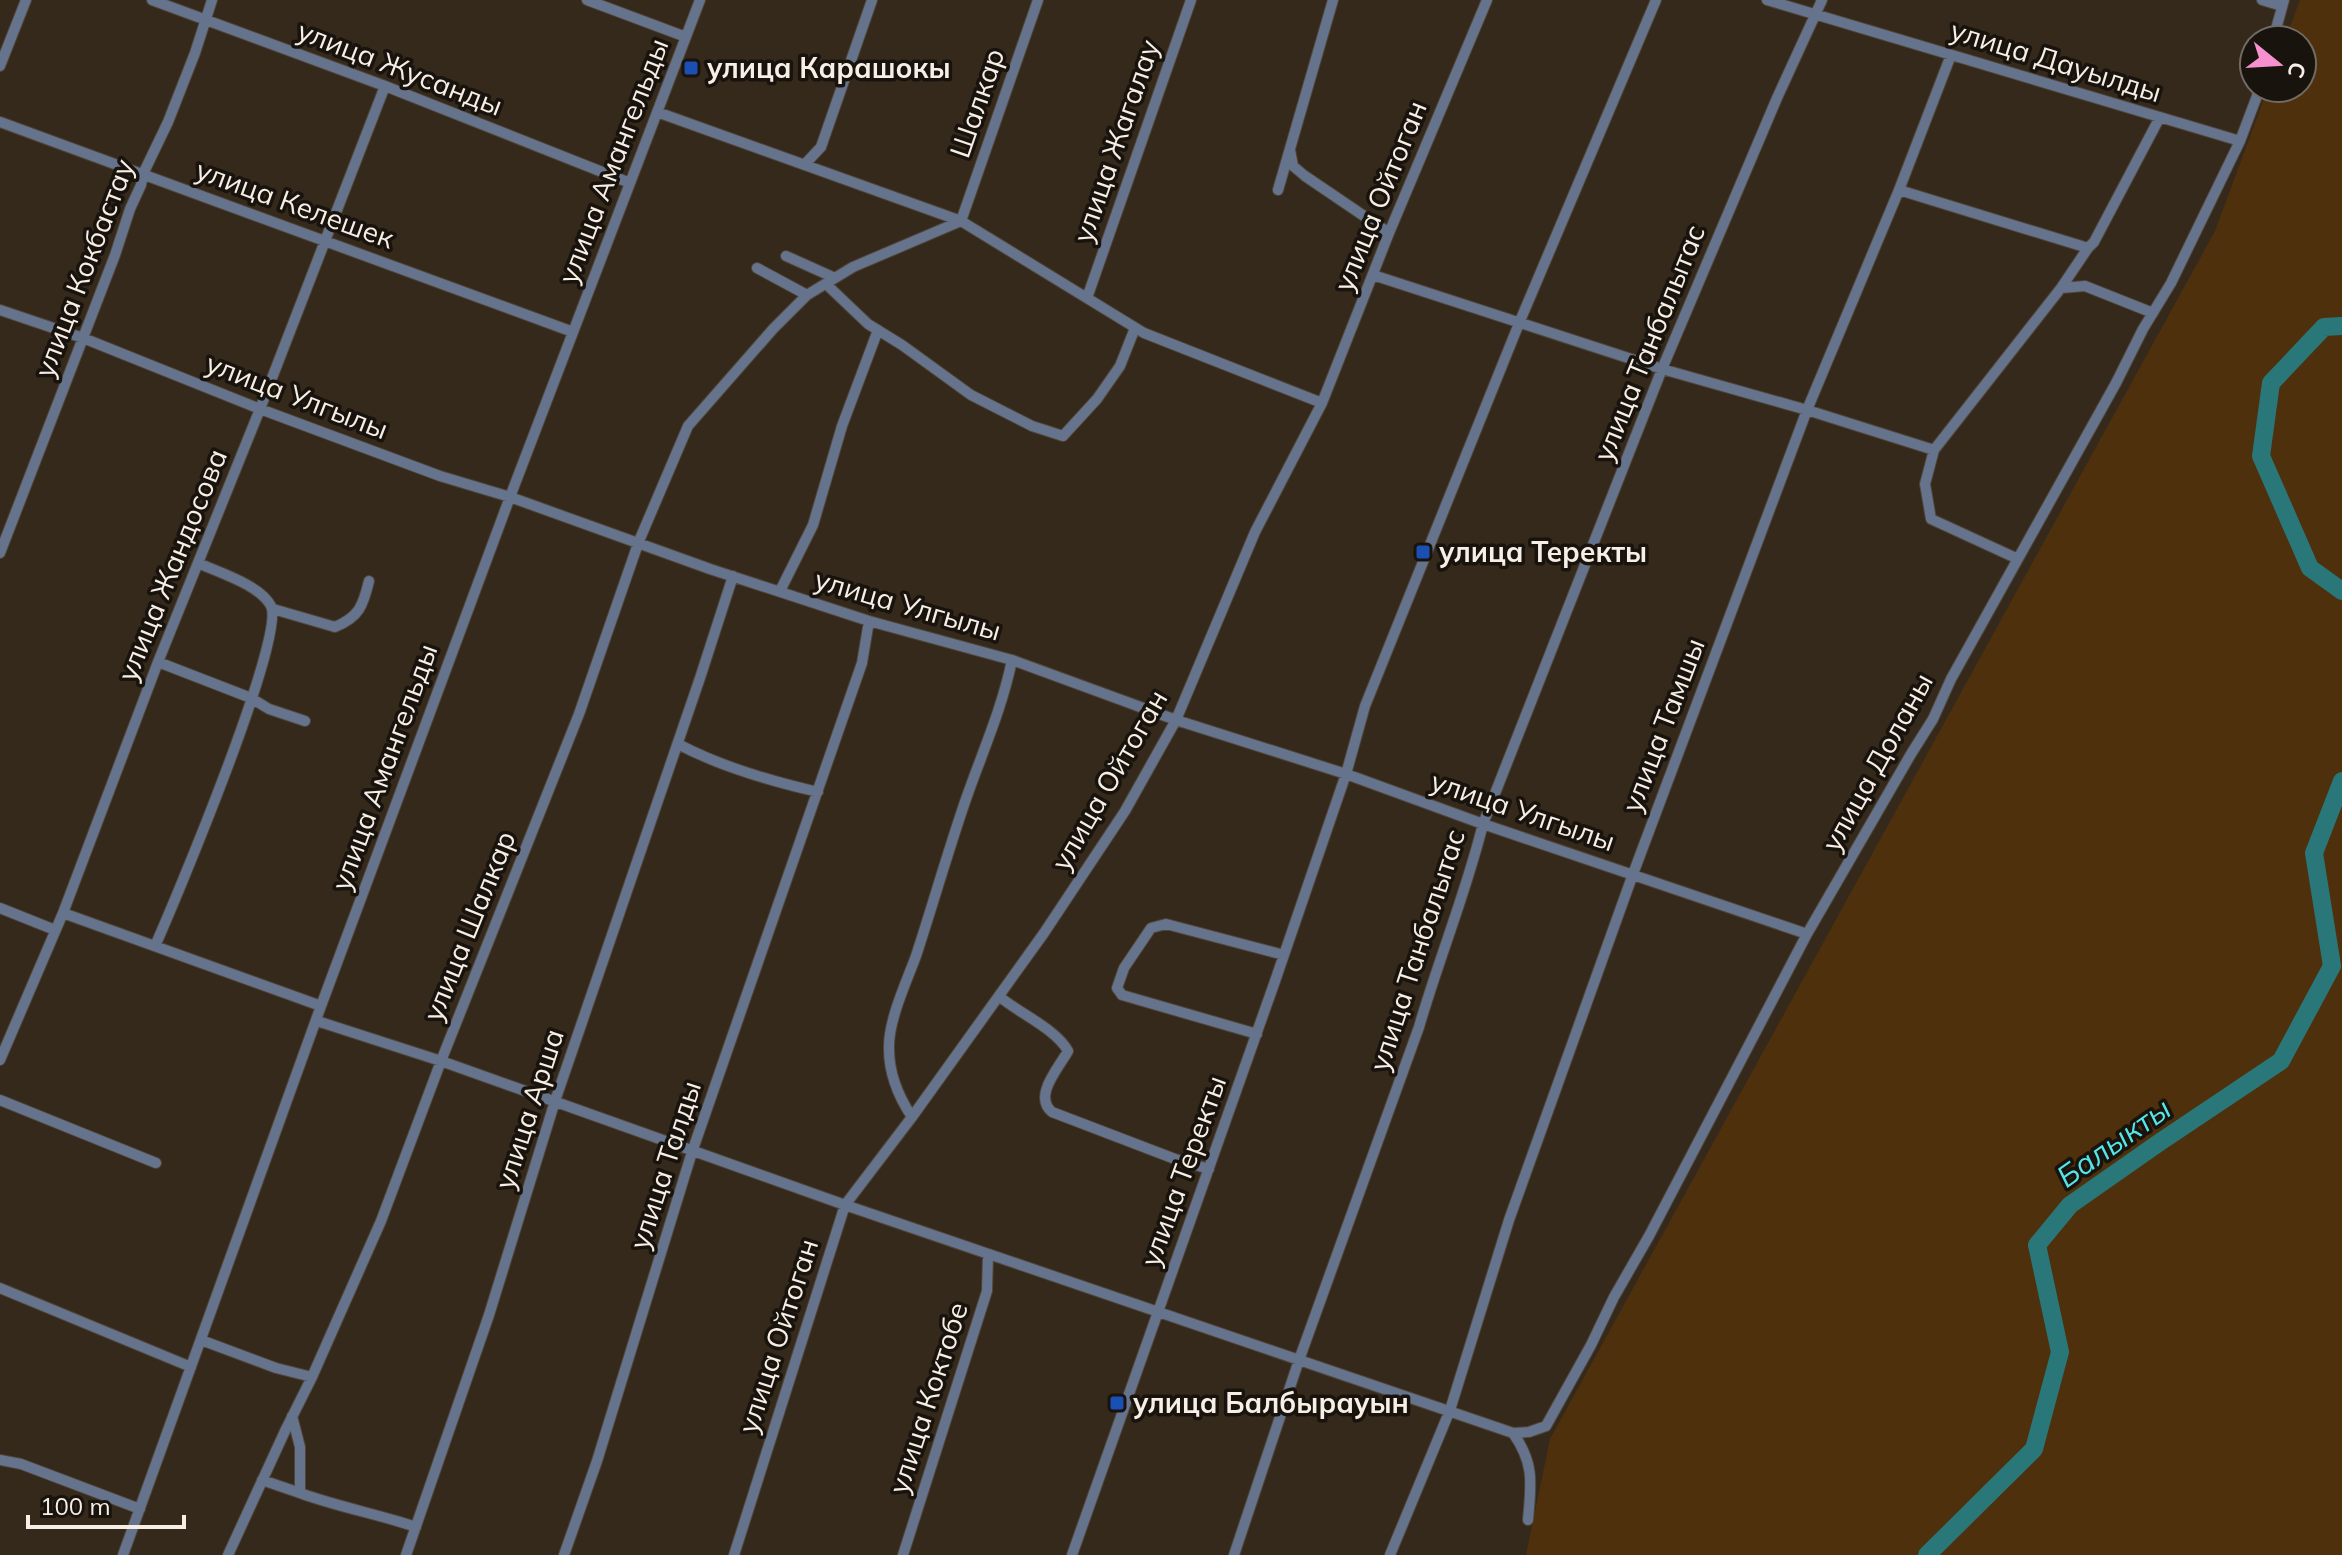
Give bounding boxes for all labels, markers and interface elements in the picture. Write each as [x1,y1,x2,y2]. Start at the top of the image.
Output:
street label: улица Жусанды [293,12,508,123]
street label: улица Дауылды [1946,12,2166,109]
north arrow [2238,24,2318,104]
street label: улица Амангельды [550,33,675,288]
street label: улица Жагалау [1064,35,1167,247]
street label: Шалкар [942,44,1011,162]
place label: улица Карашокы [707,50,951,85]
marker: улица Карашокы [682,59,700,77]
text: С [2281,59,2313,82]
street label: улица Ойтоган [1325,95,1434,296]
street label: улица Келешек [191,152,400,256]
street label: улица Кокбастау [26,154,141,382]
street label: улица Танбалытас [1585,219,1712,466]
street label: улица Улгылы [201,345,393,446]
street label: улица Жандосова [109,444,234,686]
place label: улица Теректы [1439,534,1647,569]
marker: улица Теректы [1414,543,1432,561]
street label: улица Улгылы [811,561,1005,648]
street label: улица Тамшы [1613,633,1712,817]
street label: улица Амангельды [323,639,444,895]
street label: улица Доланы [1813,666,1940,857]
street label: улица Ойтоган [1043,683,1174,876]
street label: улица Улгылы [1427,763,1620,858]
street label: улица Танбалытас [1361,825,1472,1075]
street label: улица Шалкар [414,826,523,1026]
street label: улица Арша [486,1024,571,1193]
street label: улица Теректы [1132,1071,1233,1271]
street label: улица Талды [621,1076,708,1253]
water label: Балыкты [2049,1089,2178,1195]
street label: улица Ойтоган [730,1234,825,1438]
street label: улица Коктобе [880,1298,975,1498]
place label: улица Балбырауын [1133,1385,1409,1420]
marker: улица Балбырауын [1108,1394,1126,1412]
scale bar [28,1479,184,1529]
text: 100 m [40,1491,111,1521]

